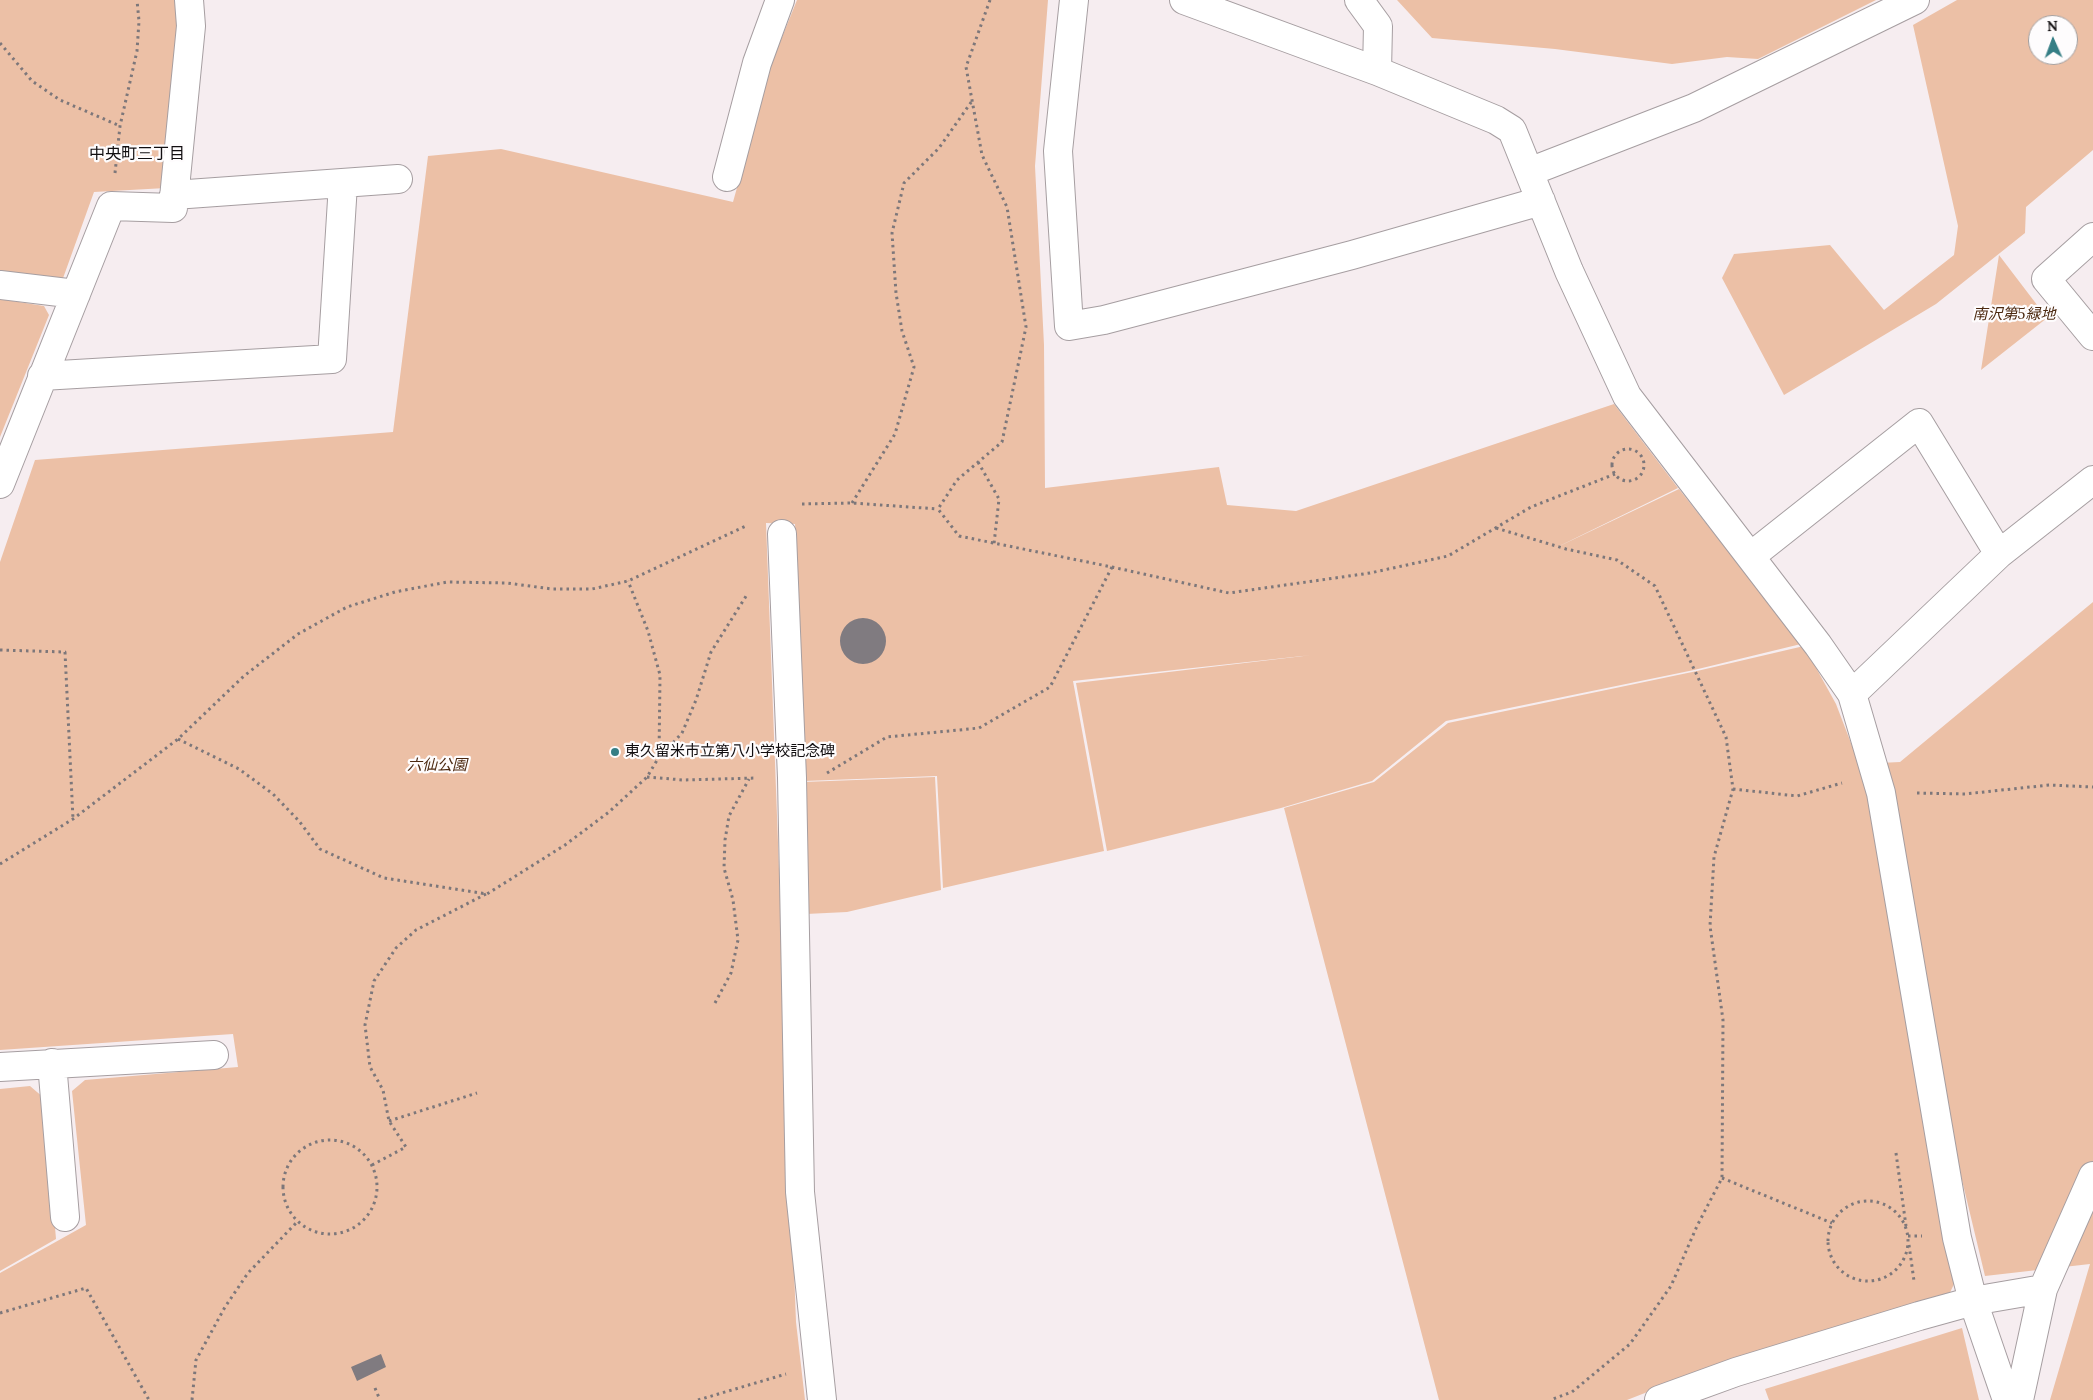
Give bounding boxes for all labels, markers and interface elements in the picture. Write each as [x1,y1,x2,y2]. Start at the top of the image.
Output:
north arrow [2028,15,2078,65]
text: N [2047,17,2058,35]
district label: 中央町三丁目 [89,144,185,164]
park label: 南沢第5緑地 [1973,306,2055,324]
place label: 東久留米市立第八小学校記念碑 [625,743,835,761]
marker: 東久留米市立第八小学校記念碑 [609,746,621,758]
park label: 六仙公園 [407,757,467,775]

